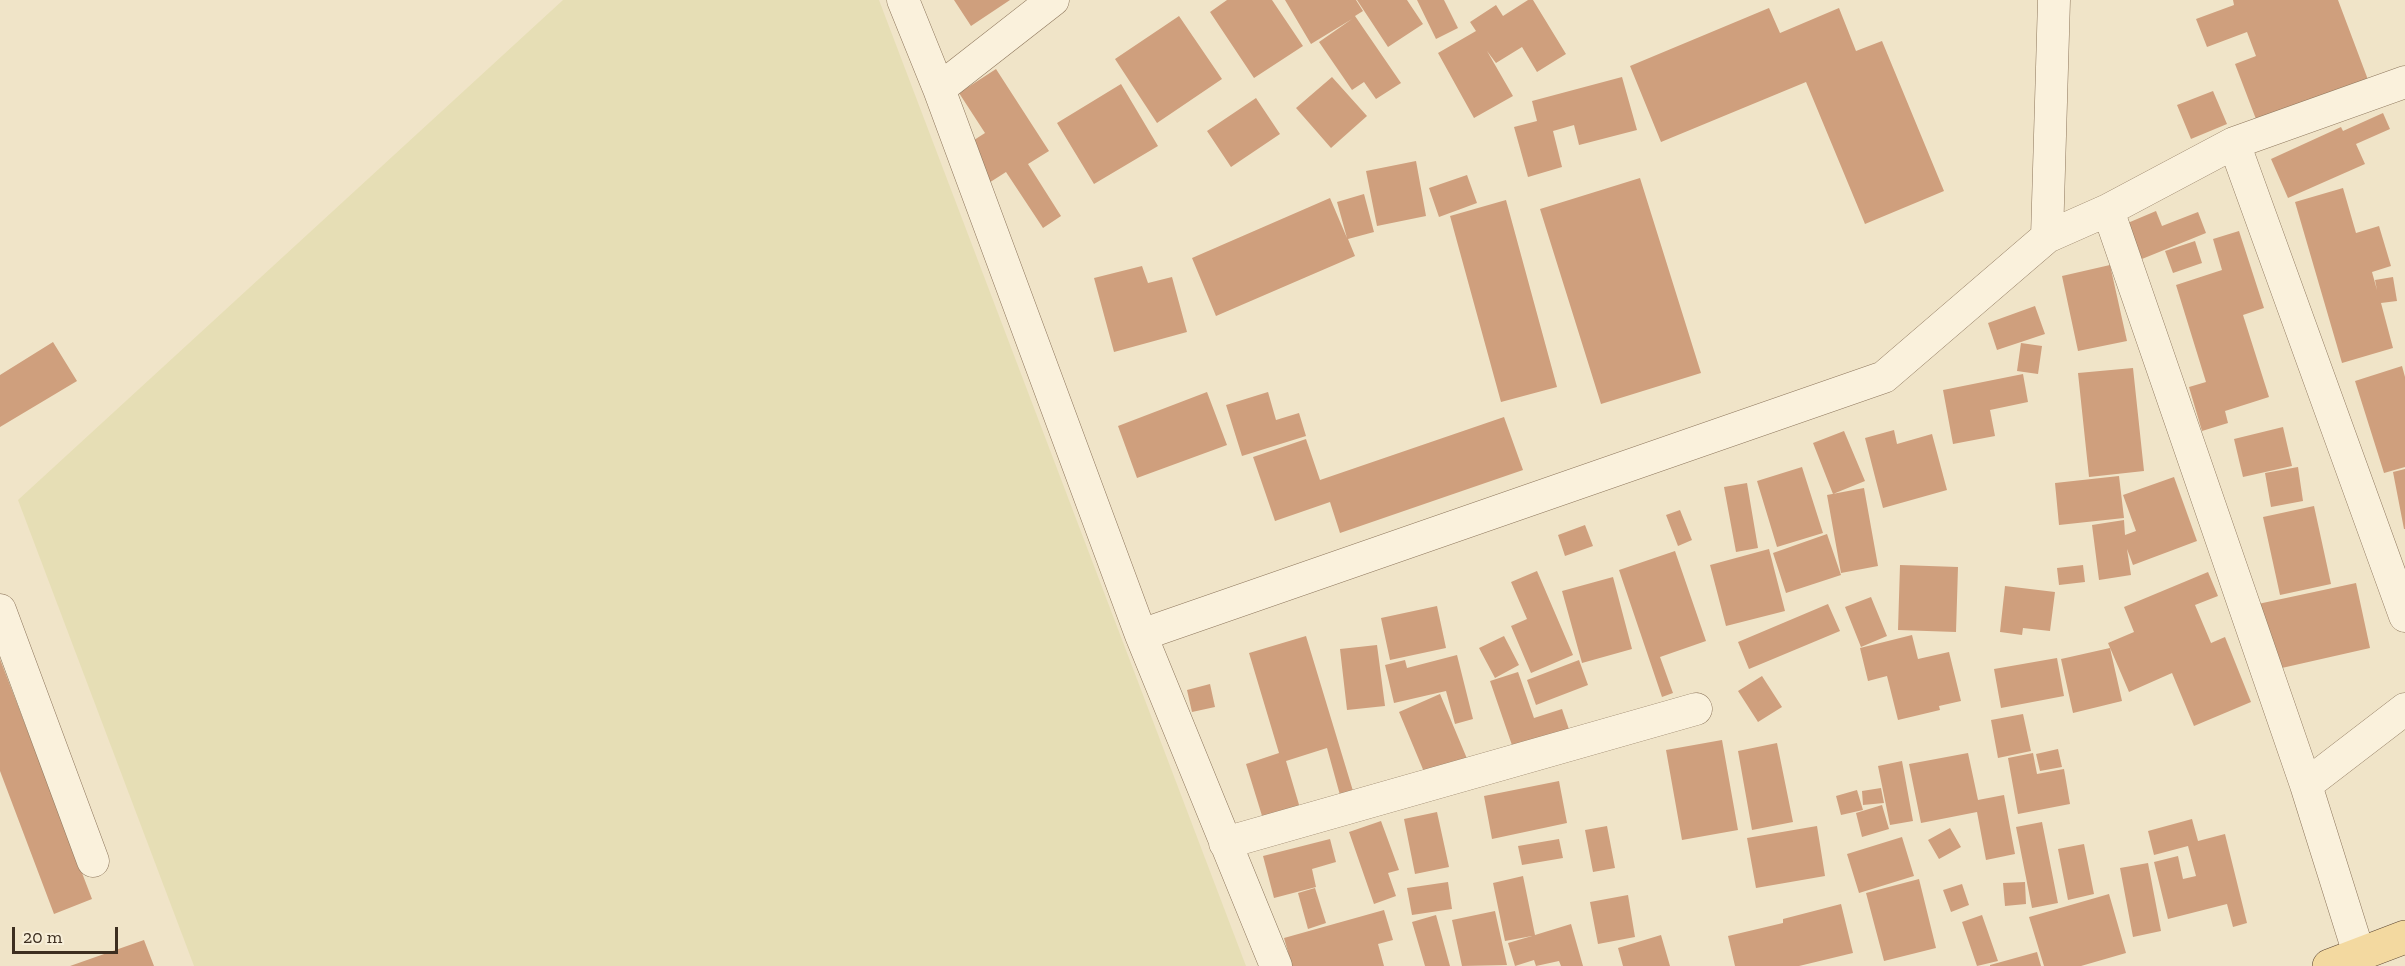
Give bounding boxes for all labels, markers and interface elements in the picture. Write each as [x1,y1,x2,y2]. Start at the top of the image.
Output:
scale bar [15,915,122,953]
text: 20 m [23,926,62,948]

